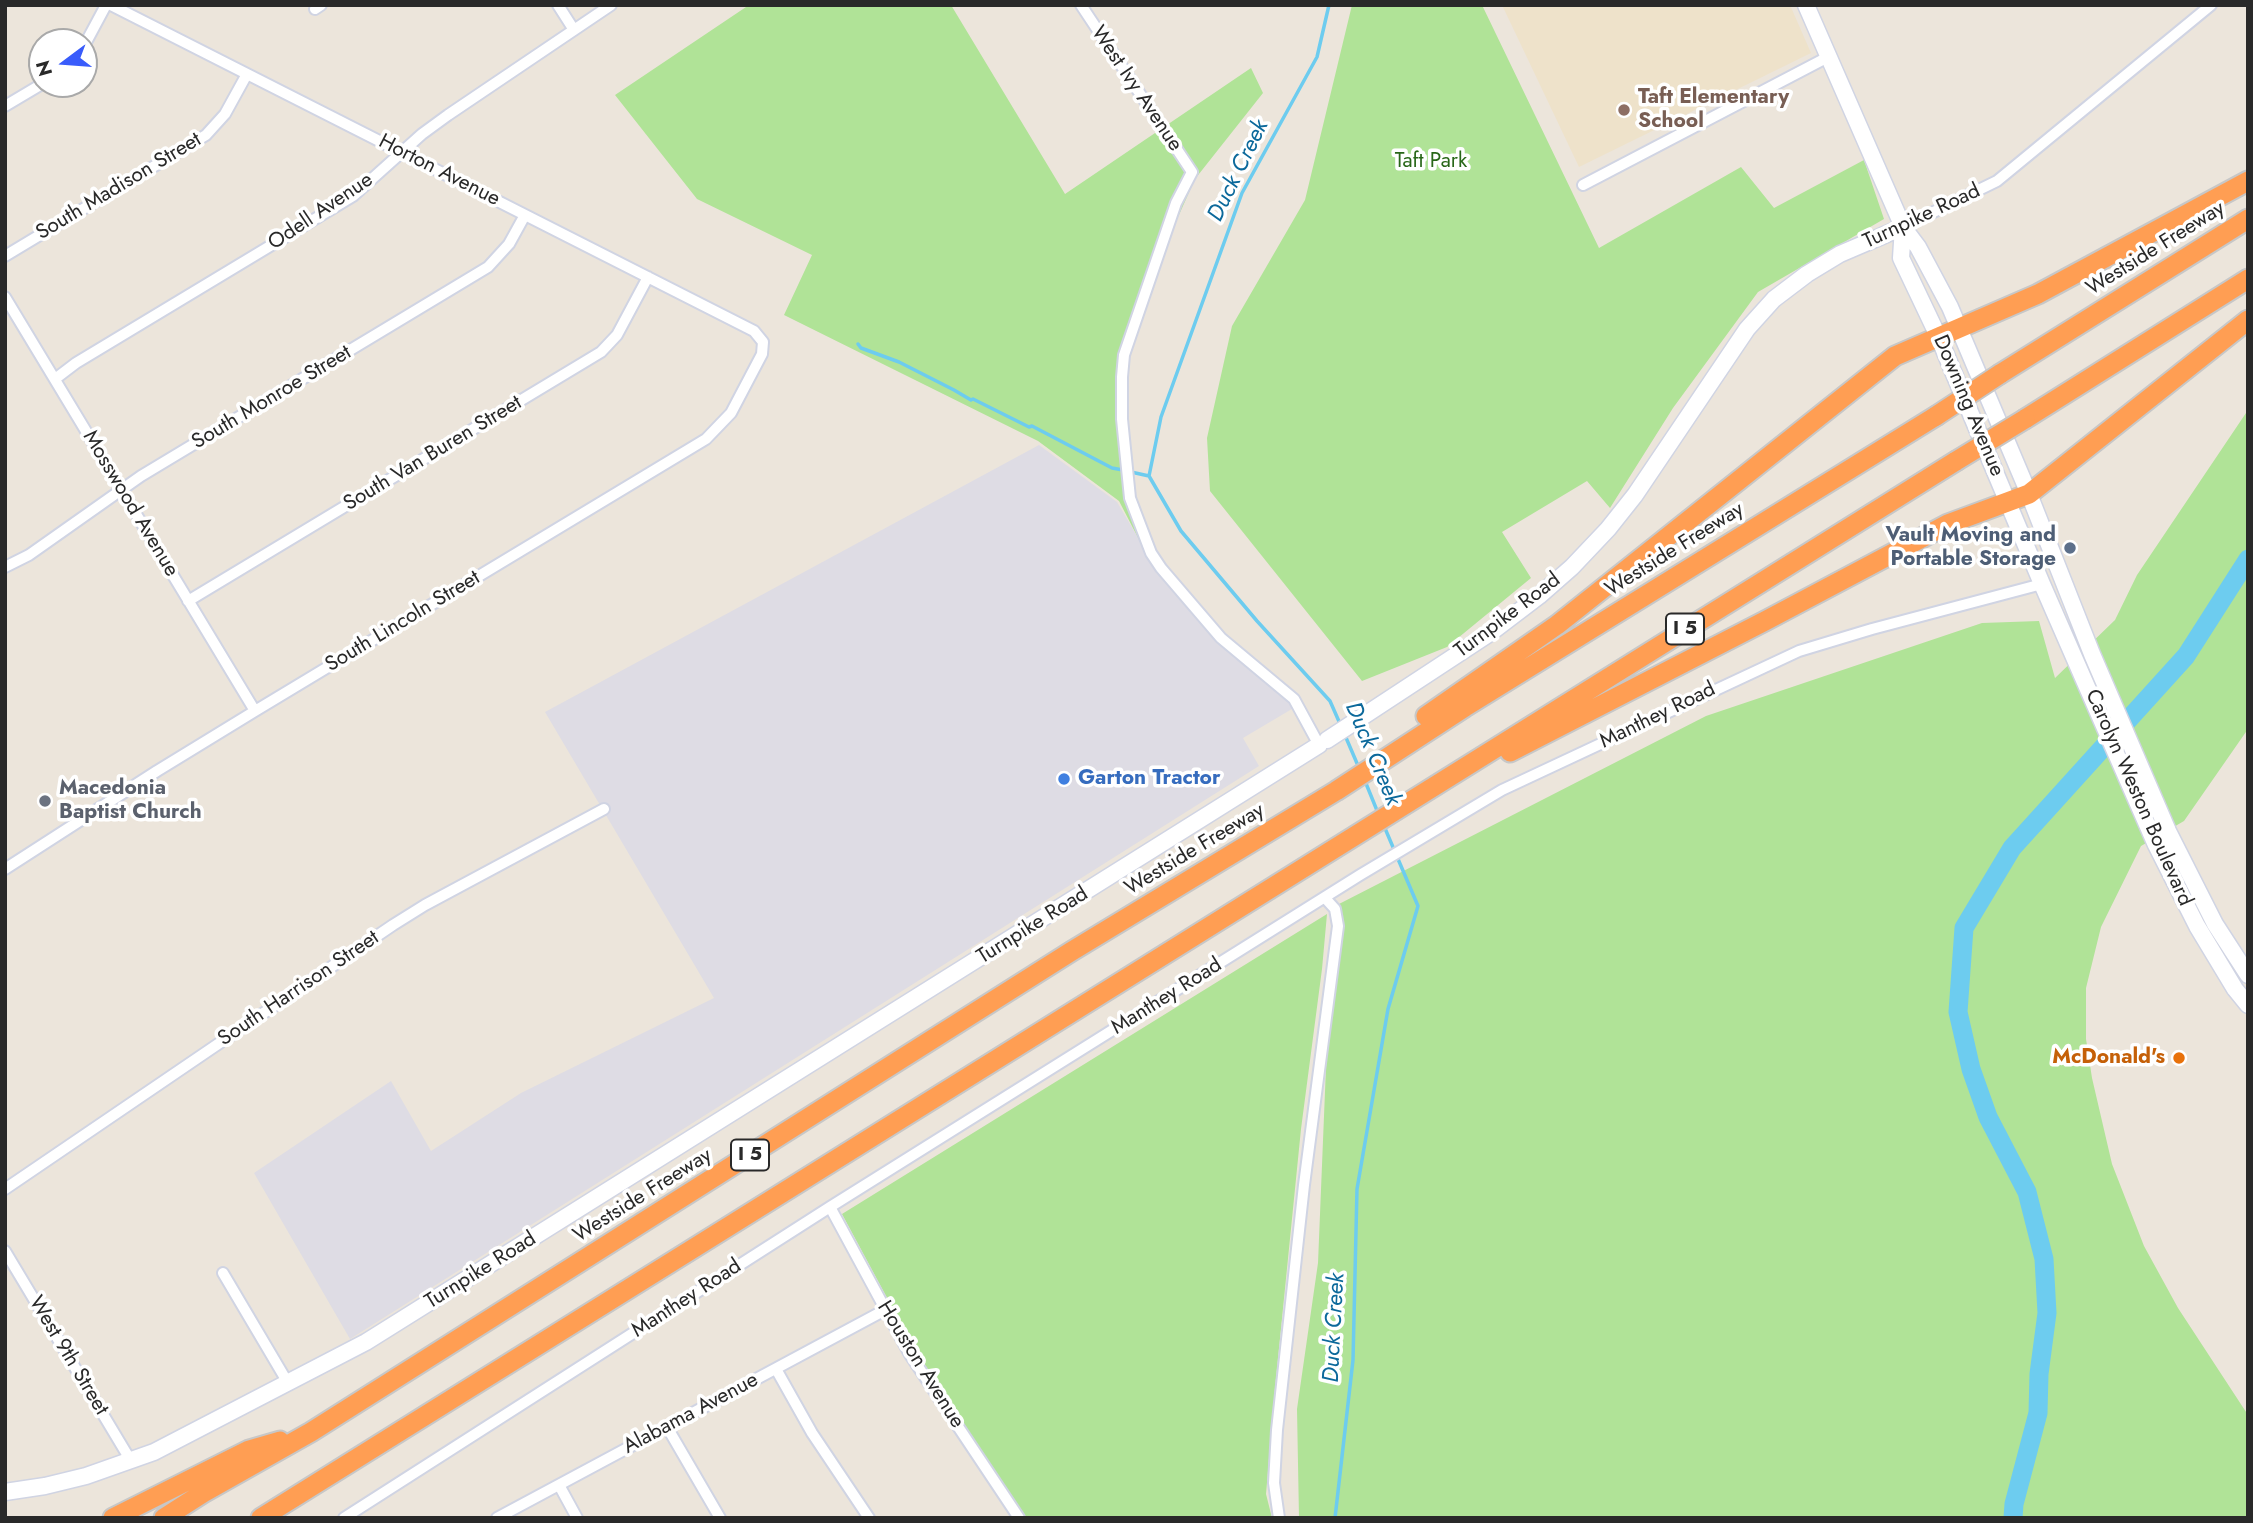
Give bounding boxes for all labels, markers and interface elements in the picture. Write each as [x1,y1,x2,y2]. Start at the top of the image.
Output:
street label: West Ivy Avenue [1085,22,1187,156]
north arrow [28,28,98,98]
text: N [29,57,59,79]
place label: Taft Elementary School [1638,85,1789,135]
marker: Taft Elementary School [1616,102,1632,118]
water label: Duck Creek [1203,116,1275,226]
street label: South Madison Street [32,128,206,246]
street label: Horton Avenue [374,130,504,212]
park label: Taft Park [1395,149,1467,175]
street label: Odell Avenue [264,168,378,256]
street label: Turnpike Road [1860,179,1984,255]
street label: Westside Freeway [2082,196,2230,302]
street label: Downing Avenue [1927,332,2009,480]
street label: South Monroe Street [188,340,356,456]
street label: South Van Buren Street [339,391,527,517]
street label: Mosswood Avenue [76,426,184,582]
street label: Westside Freeway [1601,497,1749,603]
place label: Vault Moving and Portable Storage [1885,523,2056,573]
marker: Vault Moving and Portable Storage [2062,540,2078,556]
street label: South Lincoln Street [321,566,485,678]
street label: Turnpike Road [1450,568,1566,664]
road number: I 5 [1666,614,1704,644]
street label: Manthey Road [1596,677,1720,755]
street label: Carolyn Weston Boulevard [2079,686,2197,910]
water label: Duck Creek [1338,698,1406,810]
place label: Garton Tractor [1078,766,1221,792]
marker: Garton Tractor [1056,771,1072,787]
place label: Macedonia Baptist Church [59,776,202,826]
marker: Macedonia Baptist Church [37,793,53,809]
street label: Westside Freeway [1121,798,1269,902]
street label: Turnpike Road [973,882,1093,970]
street label: South Harrison Street [214,926,384,1052]
street label: Manthey Road [1107,953,1227,1041]
place label: McDonald's [2052,1045,2165,1071]
marker: McDonald's [2171,1050,2187,1066]
road number: I 5 [731,1140,769,1170]
street label: Westside Freeway [569,1143,717,1249]
street label: Turnpike Road [421,1227,541,1315]
street label: Manthey Road [627,1254,747,1344]
water label: Duck Creek [1318,1272,1352,1384]
street label: West 9th Street [23,1292,113,1420]
street label: Houston Avenue [871,1297,969,1433]
street label: Alabama Avenue [619,1368,763,1460]

